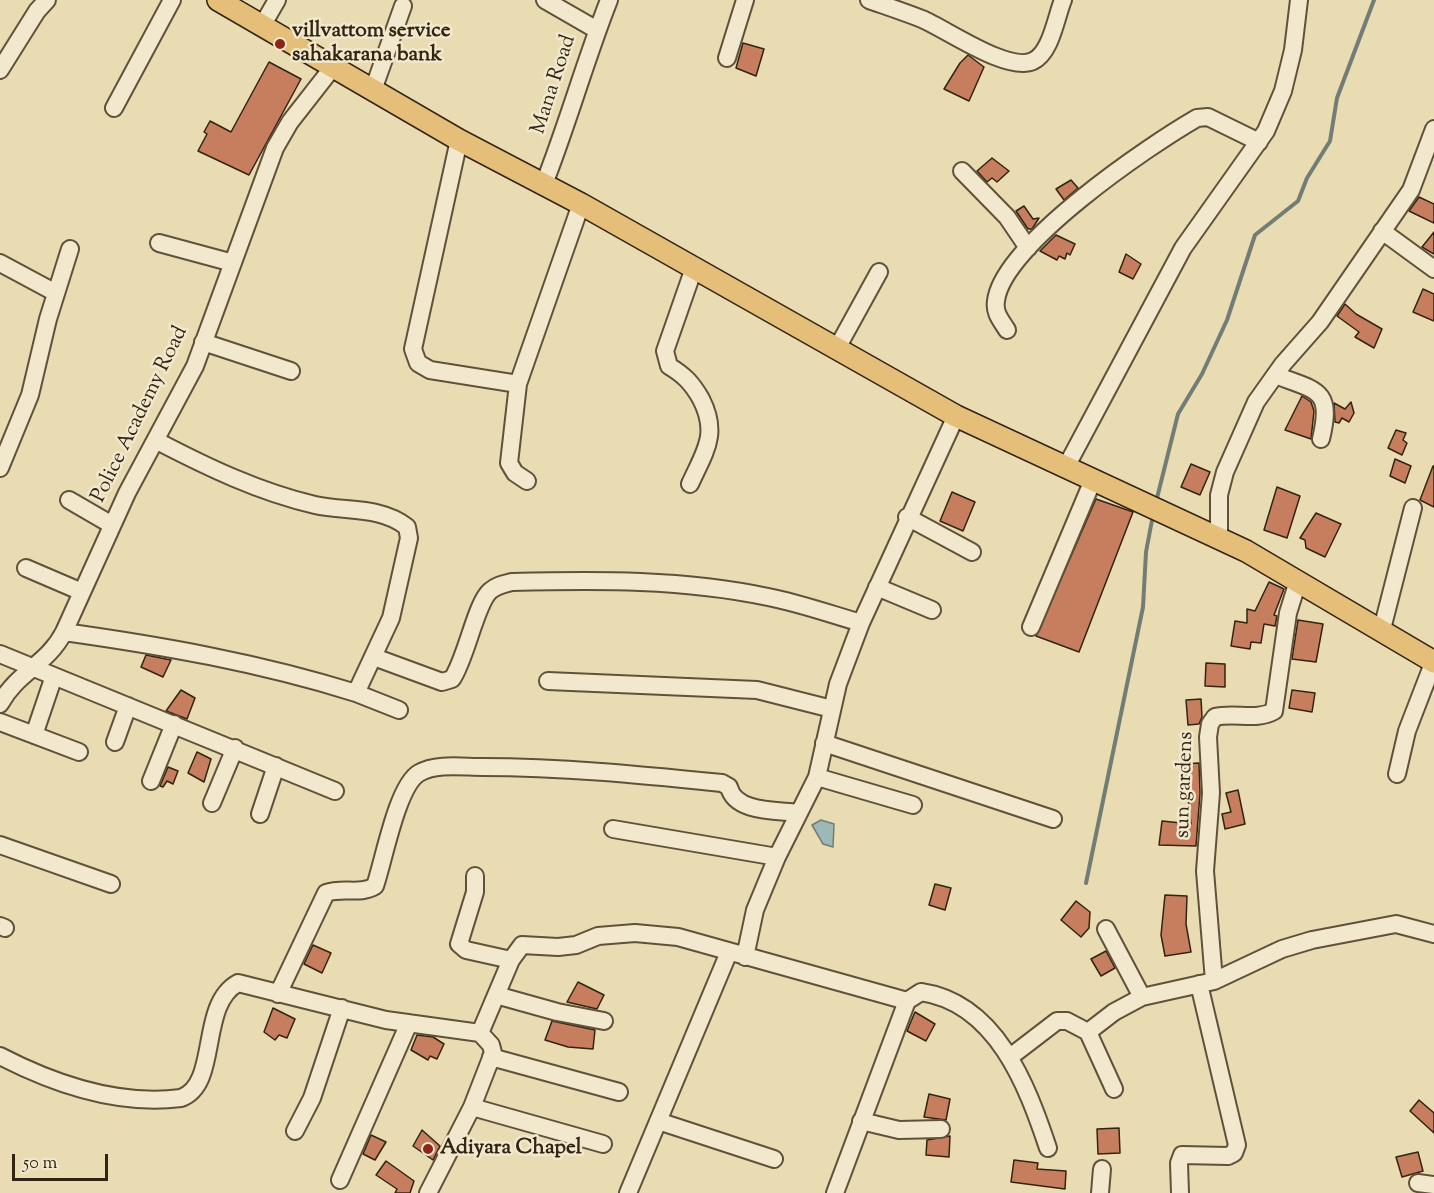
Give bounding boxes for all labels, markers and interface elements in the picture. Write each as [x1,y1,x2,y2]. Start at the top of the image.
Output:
place label: villvattom service sahakarana bank [292,19,451,69]
street label: Mana Road [527,32,583,138]
marker: villvattom service sahakarana bank [273,37,287,51]
street label: Police Academy Road [87,323,195,507]
street label: sun gardens [1172,731,1200,839]
place label: Adiyara Chapel [440,1136,582,1162]
scale bar [15,1142,111,1180]
marker: Adiyara Chapel [421,1142,435,1156]
text: 50 m [23,1151,57,1177]

